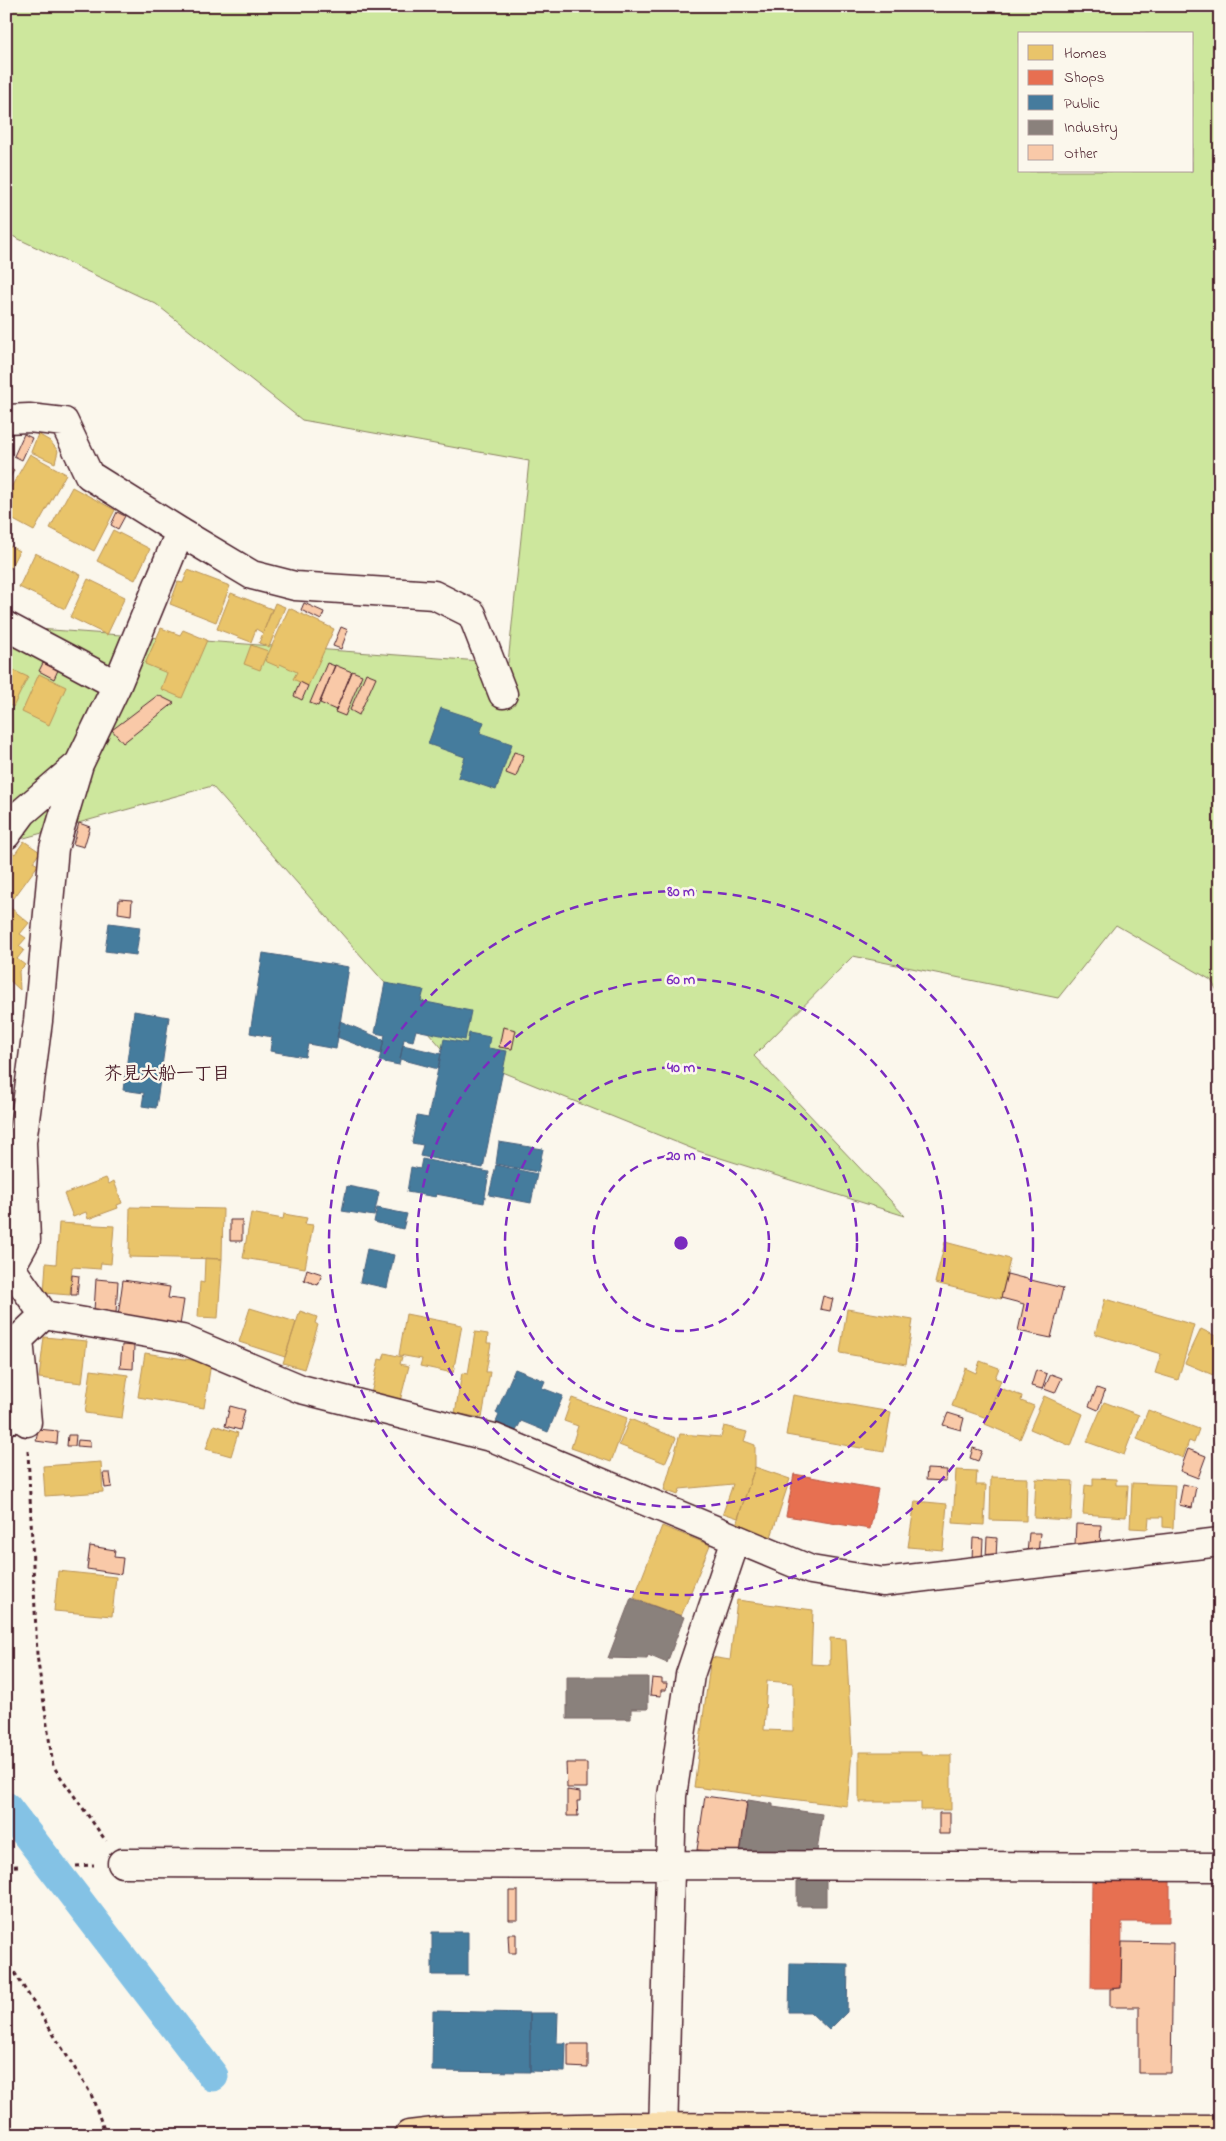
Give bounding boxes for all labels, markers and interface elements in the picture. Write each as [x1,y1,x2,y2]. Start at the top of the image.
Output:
legend [1018,32,1194,172]
text: Homes [1064,43,1107,65]
text: Shops [1064,67,1104,89]
text: Public [1064,93,1100,115]
text: Industry [1064,117,1118,140]
text: Other [1064,143,1098,165]
text: 80 m [666,881,695,903]
text: 60 m [666,969,696,991]
text: 40 m [666,1057,695,1079]
district label: 芥見大船一丁目 [104,1062,230,1088]
text: 20 m [665,1145,696,1167]
centre of rings [672,1234,690,1252]

